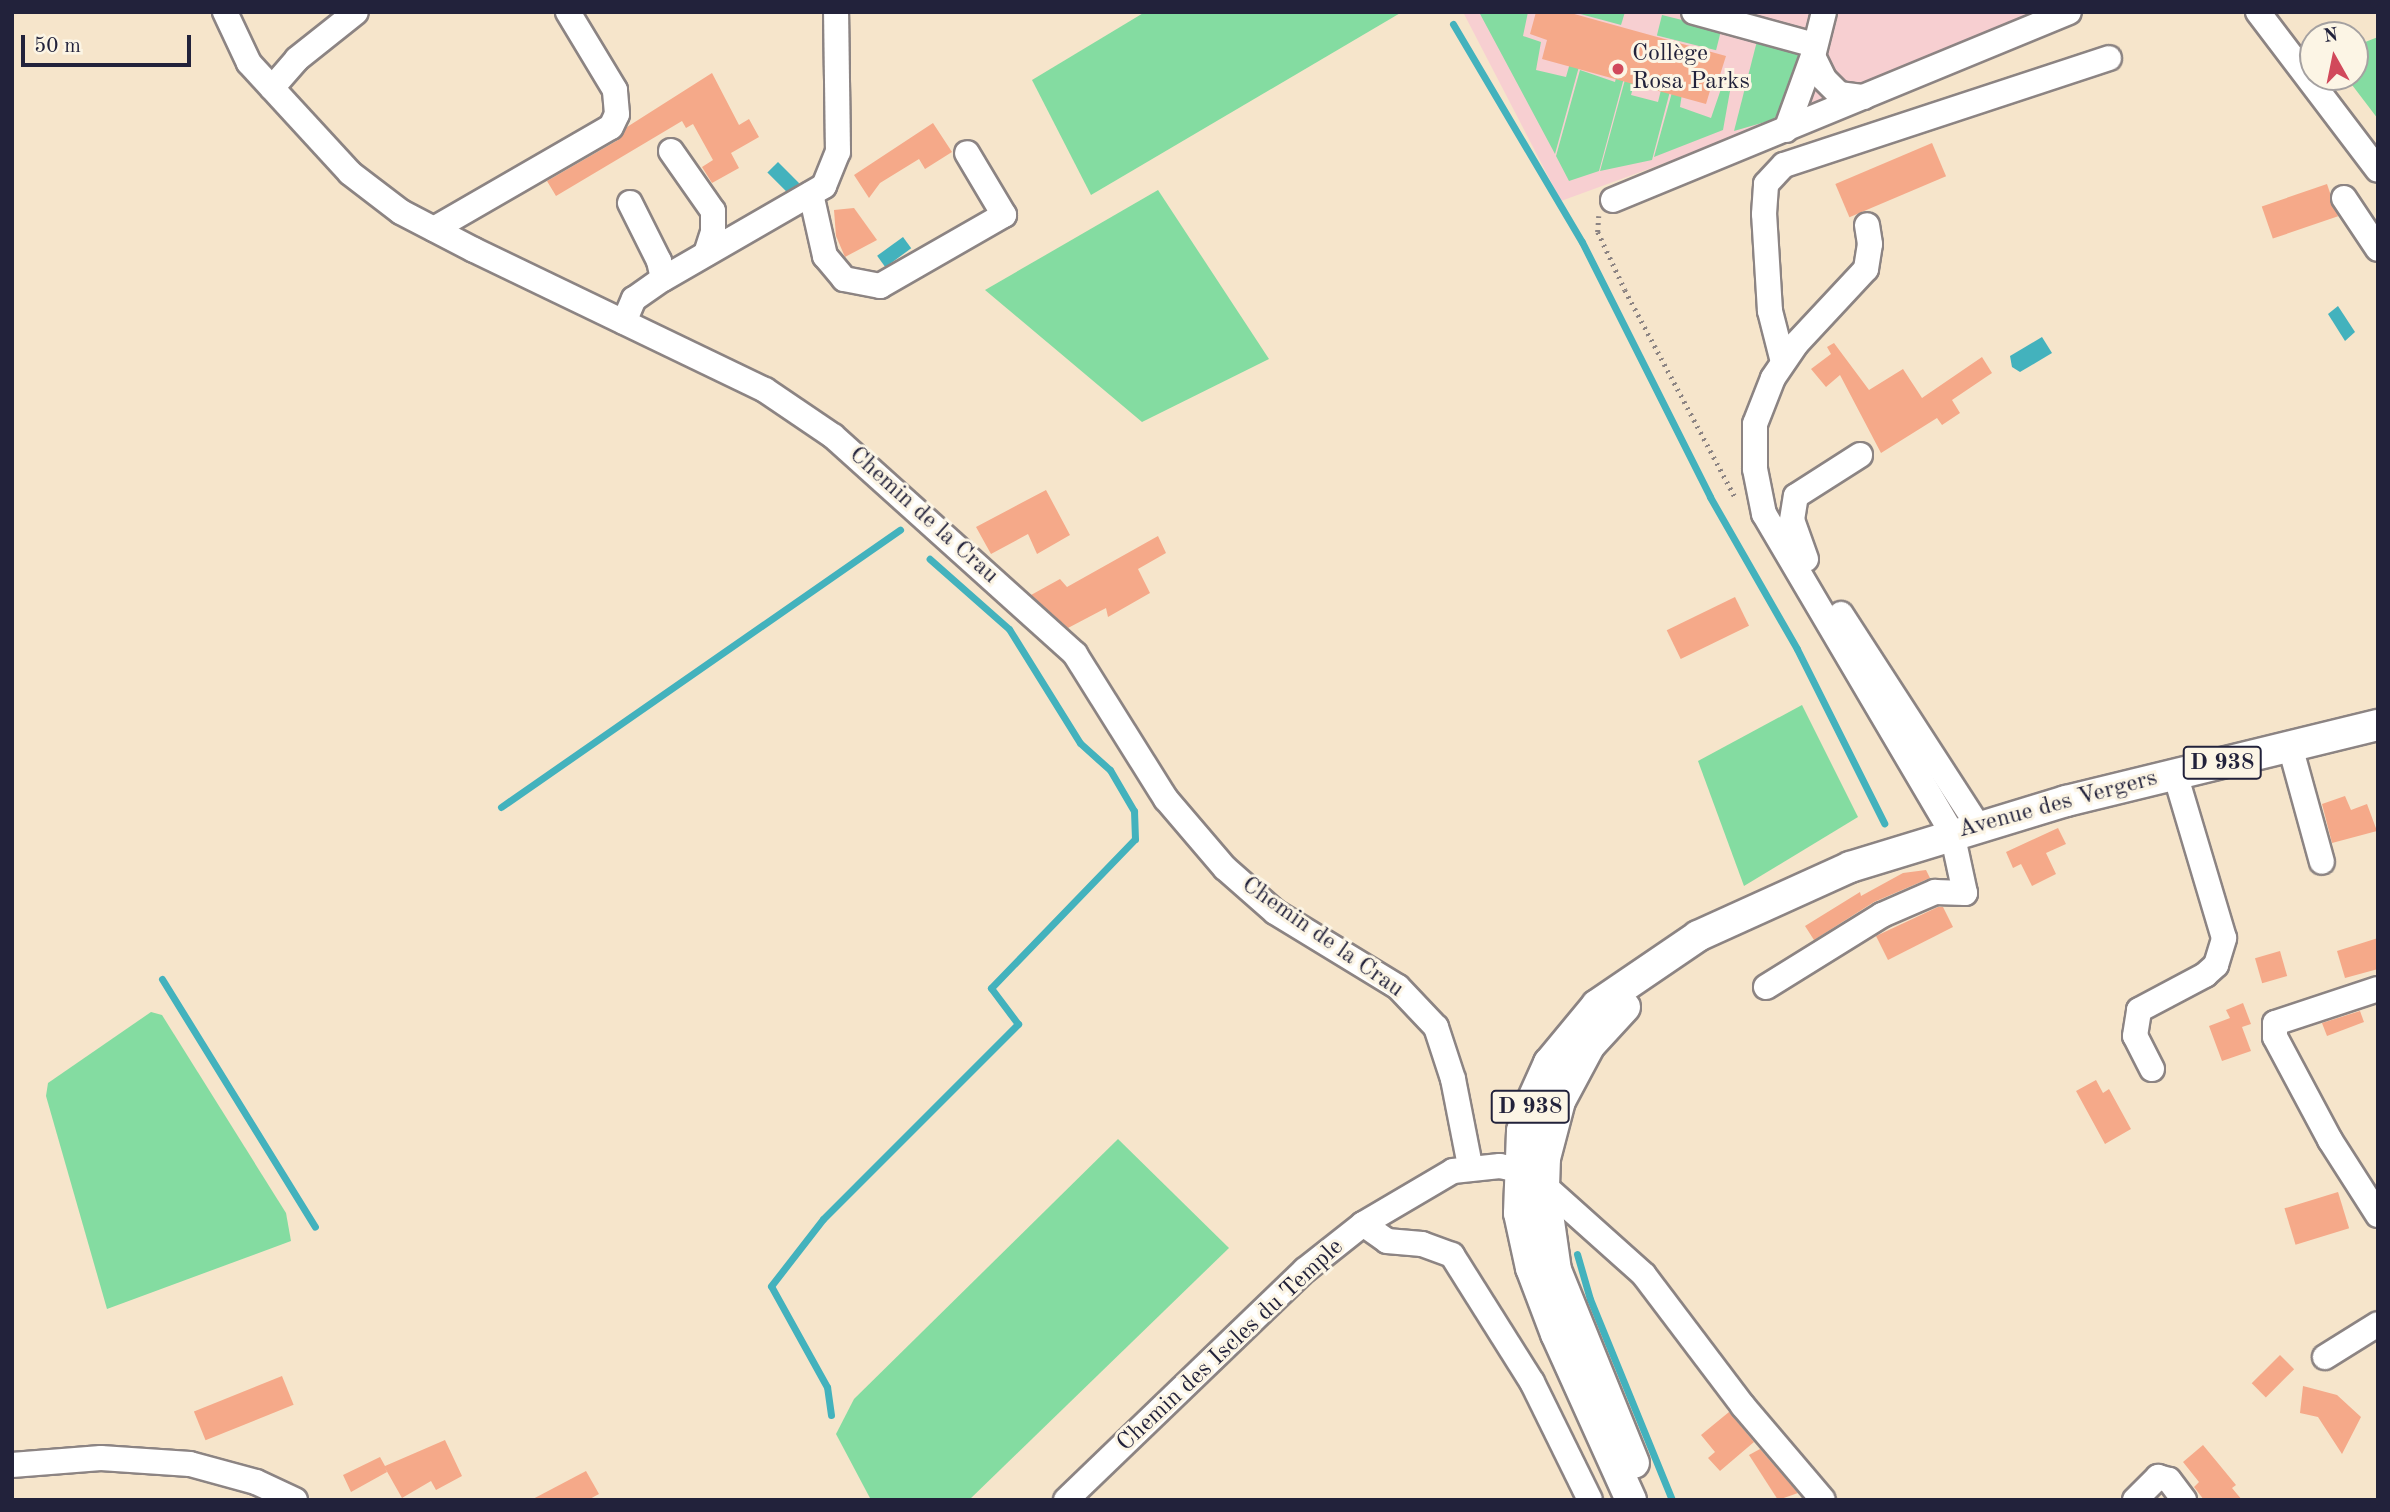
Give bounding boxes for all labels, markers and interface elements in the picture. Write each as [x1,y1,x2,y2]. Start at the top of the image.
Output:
scale bar [24,21,194,65]
north arrow [2299,21,2369,91]
text: N [2322,26,2340,47]
text: 50 m [34,36,81,57]
place label: Collège Rosa Parks [1632,41,1750,97]
marker: Collège Rosa Parks [1610,61,1626,77]
street label: Chemin de la Crau [842,441,1004,591]
road number: D 938 [2182,744,2262,782]
street label: Avenue des Vergers [1955,765,2161,845]
street label: Chemin de la Crau [1235,871,1409,1005]
road number: D 938 [1490,1088,1570,1126]
street label: Chemin des Iscles du Temple [1112,1234,1350,1458]

